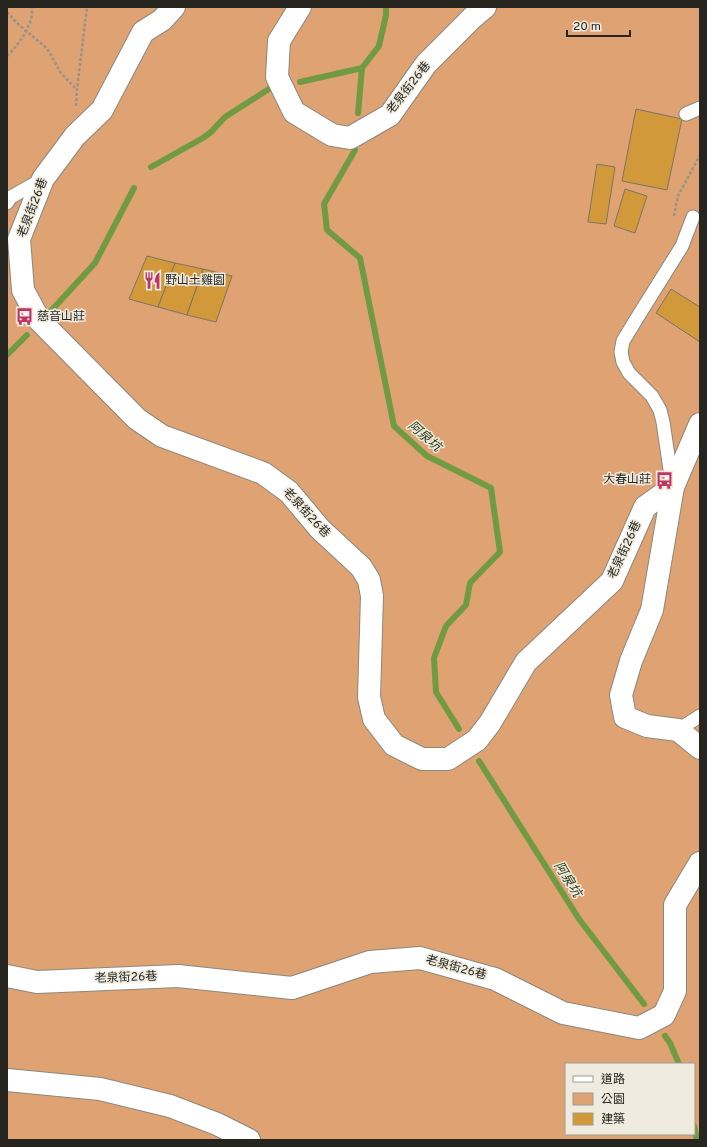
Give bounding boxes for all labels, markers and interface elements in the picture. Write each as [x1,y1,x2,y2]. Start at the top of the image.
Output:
scale bar [567,12,630,38]
text: 20 m [573,19,601,35]
street label: 老泉街26巷 [383,58,435,118]
street label: 老泉街26巷 [14,176,52,240]
restaurant icon: 野山土雞園 [142,271,162,291]
place label: 野山土雞園 [165,273,225,289]
bus stop icon: 慈音山莊 [14,307,34,327]
place label: 慈音山莊 [37,309,85,325]
water label: 阿泉坑 [404,418,446,457]
bus stop icon: 大春山莊 [654,470,674,490]
place label: 大春山莊 [603,472,651,488]
street label: 老泉街26巷 [279,485,333,541]
street label: 老泉街26巷 [605,518,645,582]
water label: 阿泉坑 [550,859,586,902]
street label: 老泉街26巷 [424,952,488,984]
street label: 老泉街26巷 [94,969,158,987]
legend [565,1063,695,1135]
text: 道路 [601,1072,625,1088]
text: 公園 [601,1092,625,1108]
text: 建築 [601,1112,625,1128]

